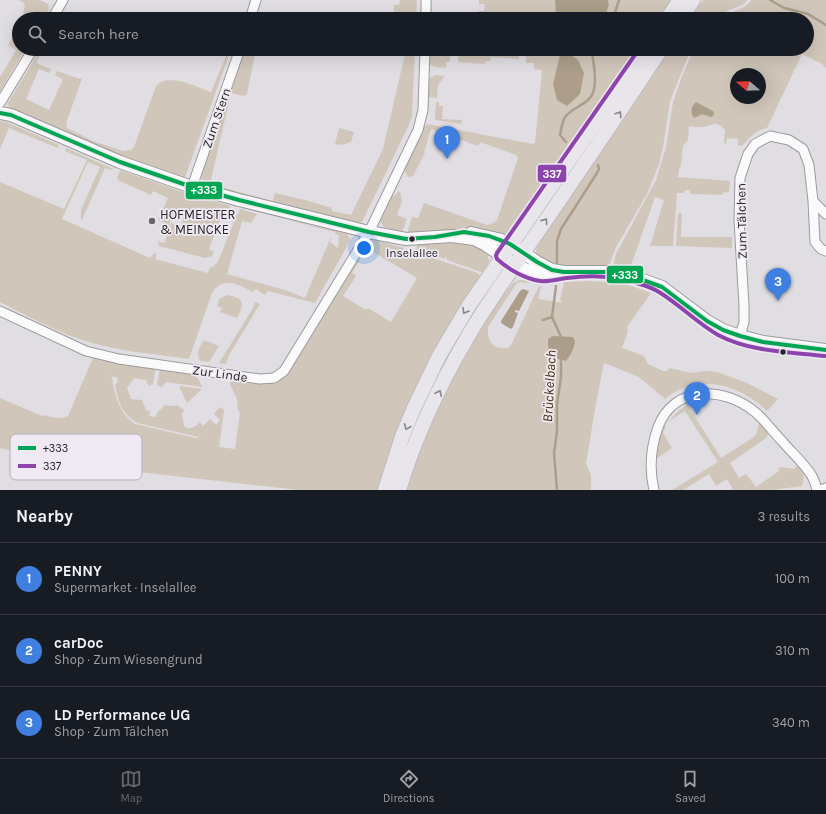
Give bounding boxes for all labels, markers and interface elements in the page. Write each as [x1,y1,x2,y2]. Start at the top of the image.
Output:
search box [12,12,814,56]
icon: search [26,23,48,45]
text: Search here [58,25,139,43]
north arrow [730,68,766,104]
street label: Zum Stern [199,86,234,150]
one-way arrow [614,111,622,118]
pin: 1 [434,126,460,159]
line badge: 337 [537,164,567,183]
text: 337 [542,168,562,181]
line badge: +333 [185,181,223,200]
street label: Zum Tälchen [733,183,750,259]
text: +333 [191,184,217,197]
place label: HOFMEISTER & MEINCKE [160,207,236,237]
marker: HOFMEISTER & MEINCKE [147,216,157,226]
one-way arrow [540,218,548,225]
marker: Inselallee [407,234,417,244]
your location [354,238,374,258]
place label: Inselallee [386,246,438,260]
line badge: +333 [606,265,644,284]
pin: 3 [765,268,791,301]
text: +333 [612,269,638,282]
one-way arrow [462,307,470,314]
unlabelled marker [778,347,788,357]
water label: Brückelbach [539,349,560,423]
street label: Zur Linde [191,362,249,385]
pin: 2 [684,382,710,415]
one-way arrow [434,390,442,397]
one-way arrow [403,423,411,430]
legend [10,434,142,480]
text: +333 [43,442,68,455]
text: 337 [43,460,61,473]
text: Nearby [16,506,73,526]
text: 3 results [758,509,810,524]
text: PENNY [54,562,102,580]
text: 1 [27,571,31,586]
text: 100 m [775,571,810,586]
text: Supermarket · Inselallee [54,580,197,595]
text: carDoc [54,634,103,652]
text: 2 [25,643,33,658]
text: 310 m [775,643,810,658]
text: Shop · Zum Wiesengrund [54,652,203,667]
text: LD Performance UG [54,706,190,724]
text: 3 [25,715,33,730]
text: 340 m [772,715,810,730]
text: Shop · Zum Tälchen [54,724,169,739]
tab: Map [120,768,142,805]
tab: Directions [383,768,435,805]
tab: Saved [675,768,706,805]

